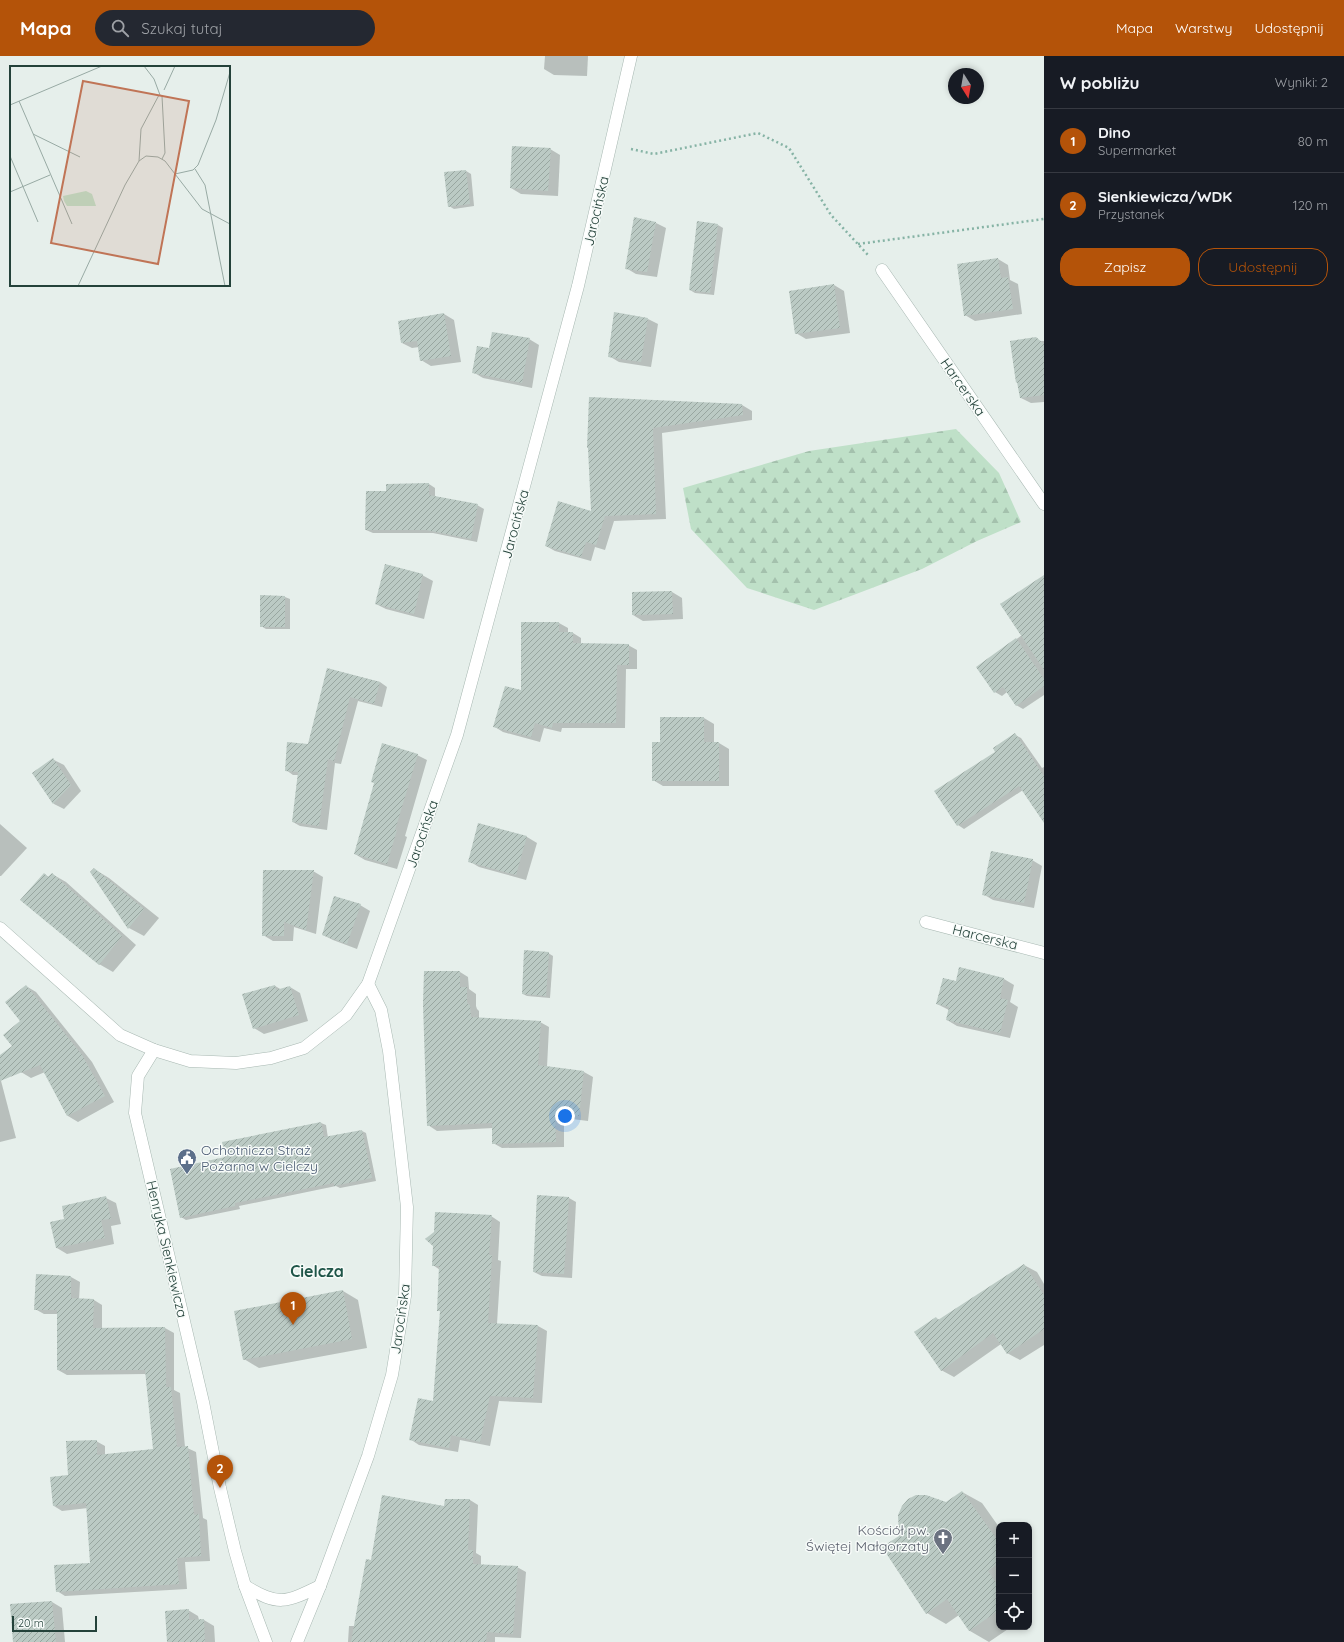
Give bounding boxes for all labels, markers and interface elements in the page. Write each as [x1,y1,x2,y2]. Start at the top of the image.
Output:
search box [95,10,375,46]
text: Mapa [20,16,71,40]
icon: search [109,17,131,39]
text: Szukaj tutaj [141,19,223,38]
text: Mapa [1116,19,1153,37]
text: Warstwy [1175,19,1233,37]
text: Udostępnij [1255,19,1324,37]
inset map [10,66,230,286]
north arrow [948,68,984,104]
text: W pobliżu [1060,72,1140,93]
text: Wyniki: 2 [1275,74,1328,90]
text: Dino [1098,123,1131,142]
text: 1 [1070,133,1076,149]
text: 80 m [1298,133,1328,149]
text: Supermarket [1098,142,1176,158]
street label: Jarocińska [579,174,613,248]
text: Sienkiewicza/WDK [1098,187,1232,206]
text: 2 [1069,197,1077,213]
text: 120 m [1293,197,1328,213]
text: Przystanek [1098,206,1164,222]
button: Zapisz [1060,248,1190,286]
button: Udostępnij [1198,248,1328,286]
street label: Harcerska [937,355,989,419]
street label: Jarocińska [497,487,533,561]
street label: Jarocińska [402,798,442,870]
street label: Harcerska [950,920,1020,954]
your location [555,1106,575,1126]
place label: Ochotnicza Straż Pożarna w Cielczy [201,1141,318,1175]
public building icon: Ochotnicza Straż Pożarna w Cielczy [176,1147,198,1175]
street label: Henryka Sienkiewicza [142,1179,192,1319]
district label: Cielcza [290,1261,344,1281]
street label: Jarocińska [386,1283,414,1355]
pin: 1 [280,1292,306,1325]
pin: 2 [207,1455,233,1488]
place label: Kościół pw. Świętej Małgorzaty [806,1521,929,1555]
map controls [996,1522,1032,1630]
button: + [996,1522,1032,1558]
church icon: Kościół pw. Świętej Małgorzaty [932,1527,954,1555]
button: − [996,1558,1032,1594]
button: locate [996,1594,1032,1630]
scale bar [12,1614,97,1633]
text: 20 m [18,1616,44,1630]

